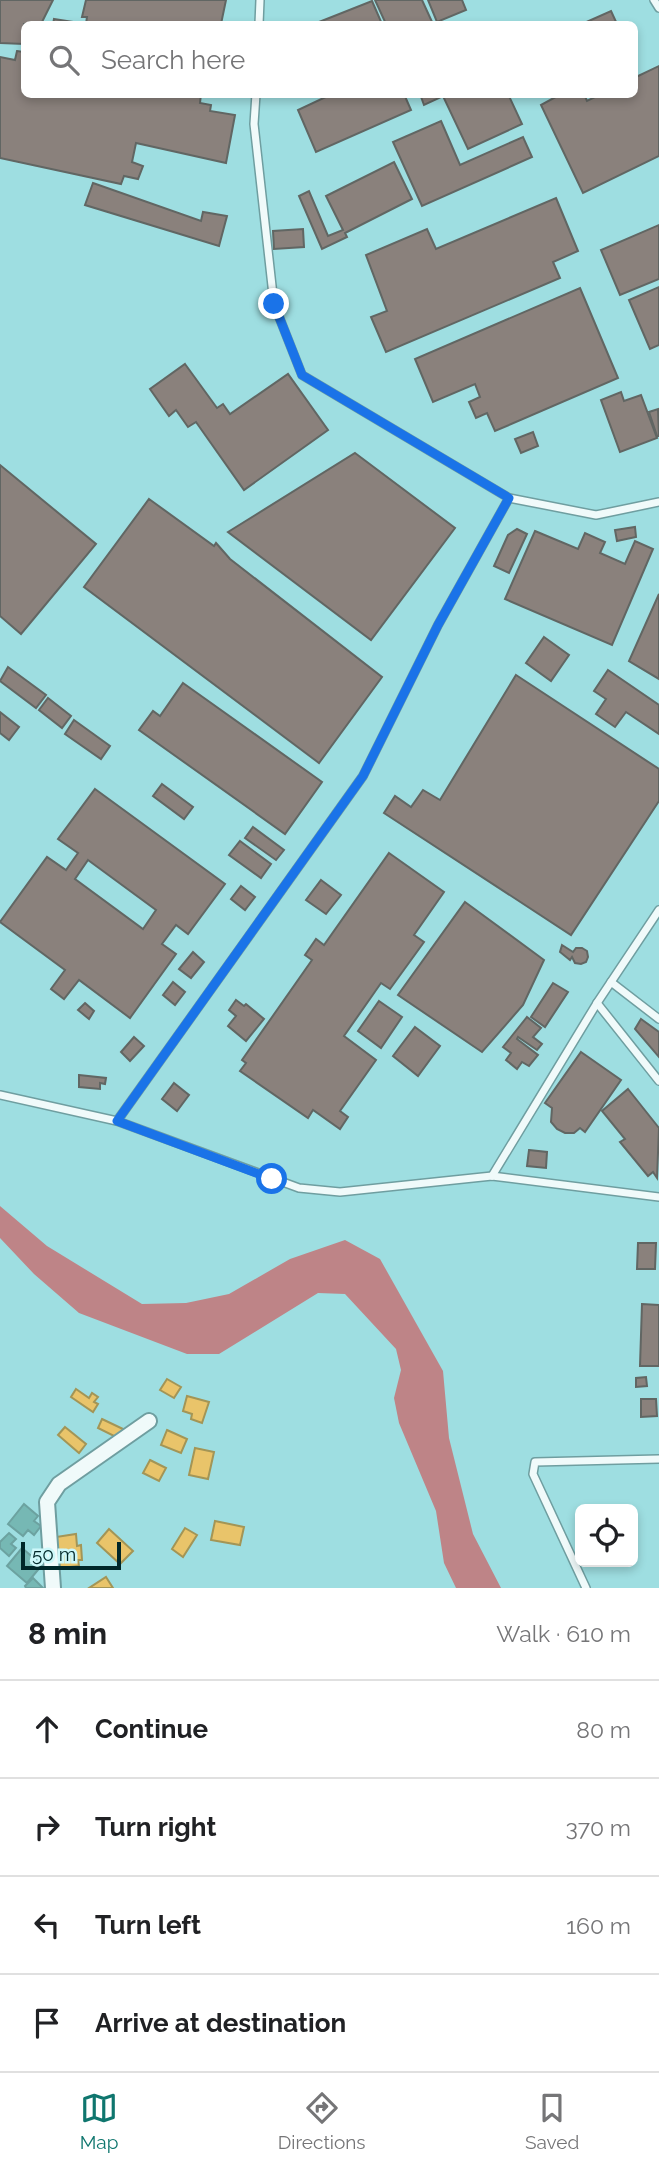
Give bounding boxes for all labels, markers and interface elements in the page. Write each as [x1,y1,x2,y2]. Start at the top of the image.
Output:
search box [21,21,638,98]
icon: search [45,41,83,79]
text: Search here [101,45,245,75]
route end [258,288,289,319]
route start [256,1163,287,1194]
map controls [575,1504,638,1567]
button: locate [575,1504,638,1567]
scale bar [21,1539,121,1571]
text: 50 m [32,1543,76,1565]
text: 8 min [28,1616,107,1651]
text: Walk · 610 m [496,1620,631,1647]
icon: ahead [28,1710,66,1748]
text: Continue [95,1714,208,1744]
text: 80 m [576,1716,631,1743]
icon: right [28,1808,66,1846]
text: Turn right [95,1812,216,1842]
text: 370 m [566,1814,631,1841]
icon: left [28,1906,66,1944]
text: Turn left [95,1910,201,1940]
text: 160 m [566,1912,631,1939]
icon: arrive [28,2004,66,2042]
text: Arrive at destination [95,2008,346,2038]
tab: Map [80,2089,118,2153]
tab: Directions [278,2089,366,2153]
tab: Saved [525,2089,579,2153]

